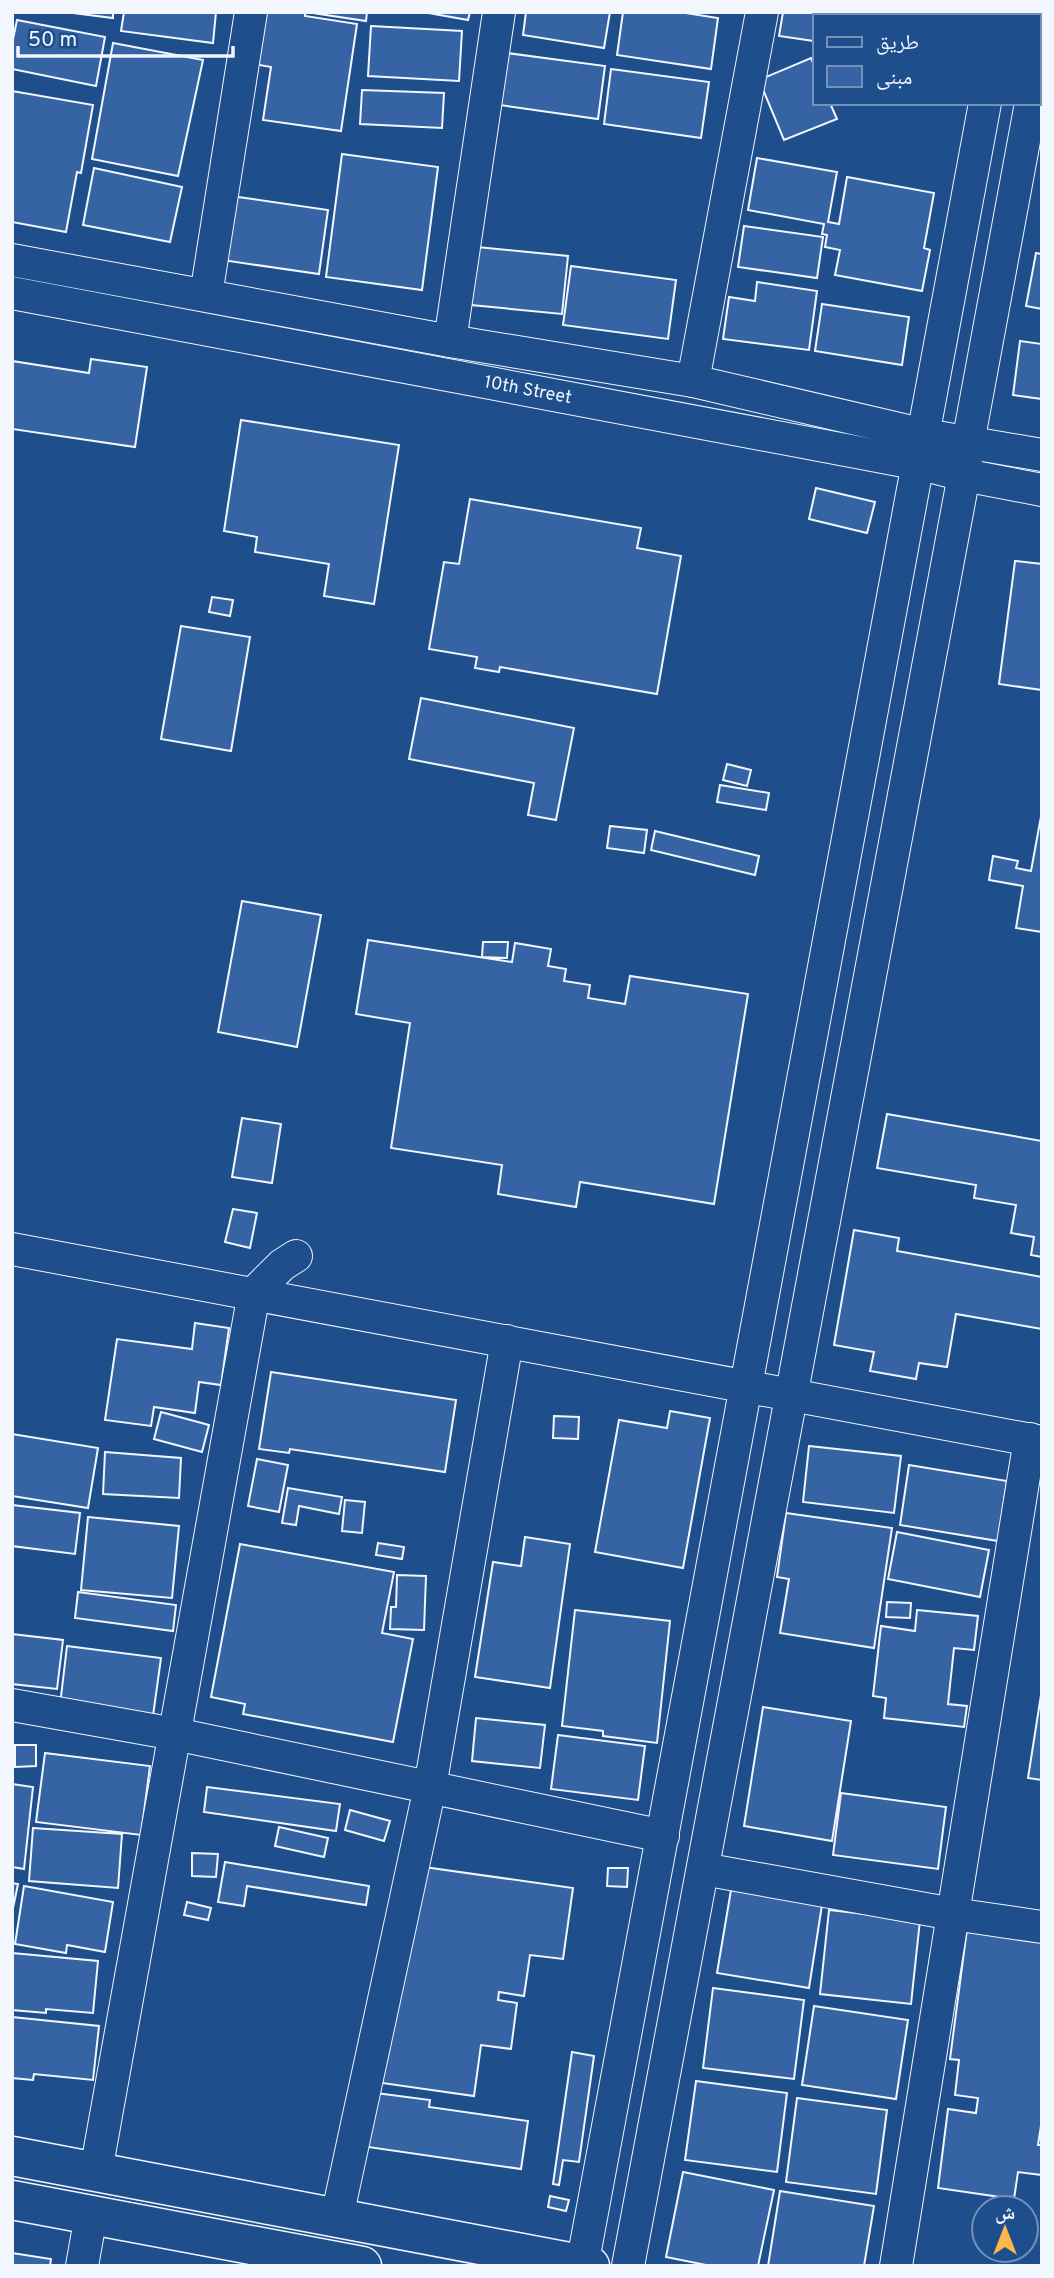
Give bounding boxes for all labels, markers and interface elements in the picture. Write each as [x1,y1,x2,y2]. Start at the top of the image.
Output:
scale bar [18,14,233,58]
legend [813,14,1040,105]
text: 50 m [28,27,77,54]
text: طريق [876,30,919,57]
text: مبنى [876,65,912,92]
street label: 10th Street [482,371,574,410]
north arrow [970,2194,1040,2264]
text: ش [995,2202,1015,2226]

